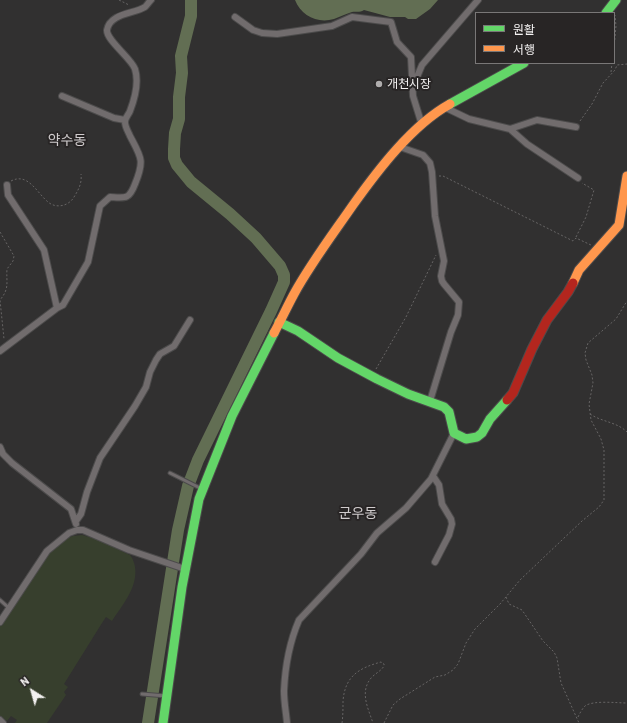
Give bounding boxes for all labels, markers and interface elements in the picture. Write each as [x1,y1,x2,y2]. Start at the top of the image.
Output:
legend [475,12,615,64]
text: 원활 [513,22,535,36]
text: 서행 [513,42,535,56]
place label: 개천시장 [387,77,431,91]
marker: 개천시장 [374,79,384,89]
district label: 약수동 [48,132,86,148]
district label: 군우동 [339,505,377,521]
north arrow [12,671,52,711]
text: N [18,674,31,688]

